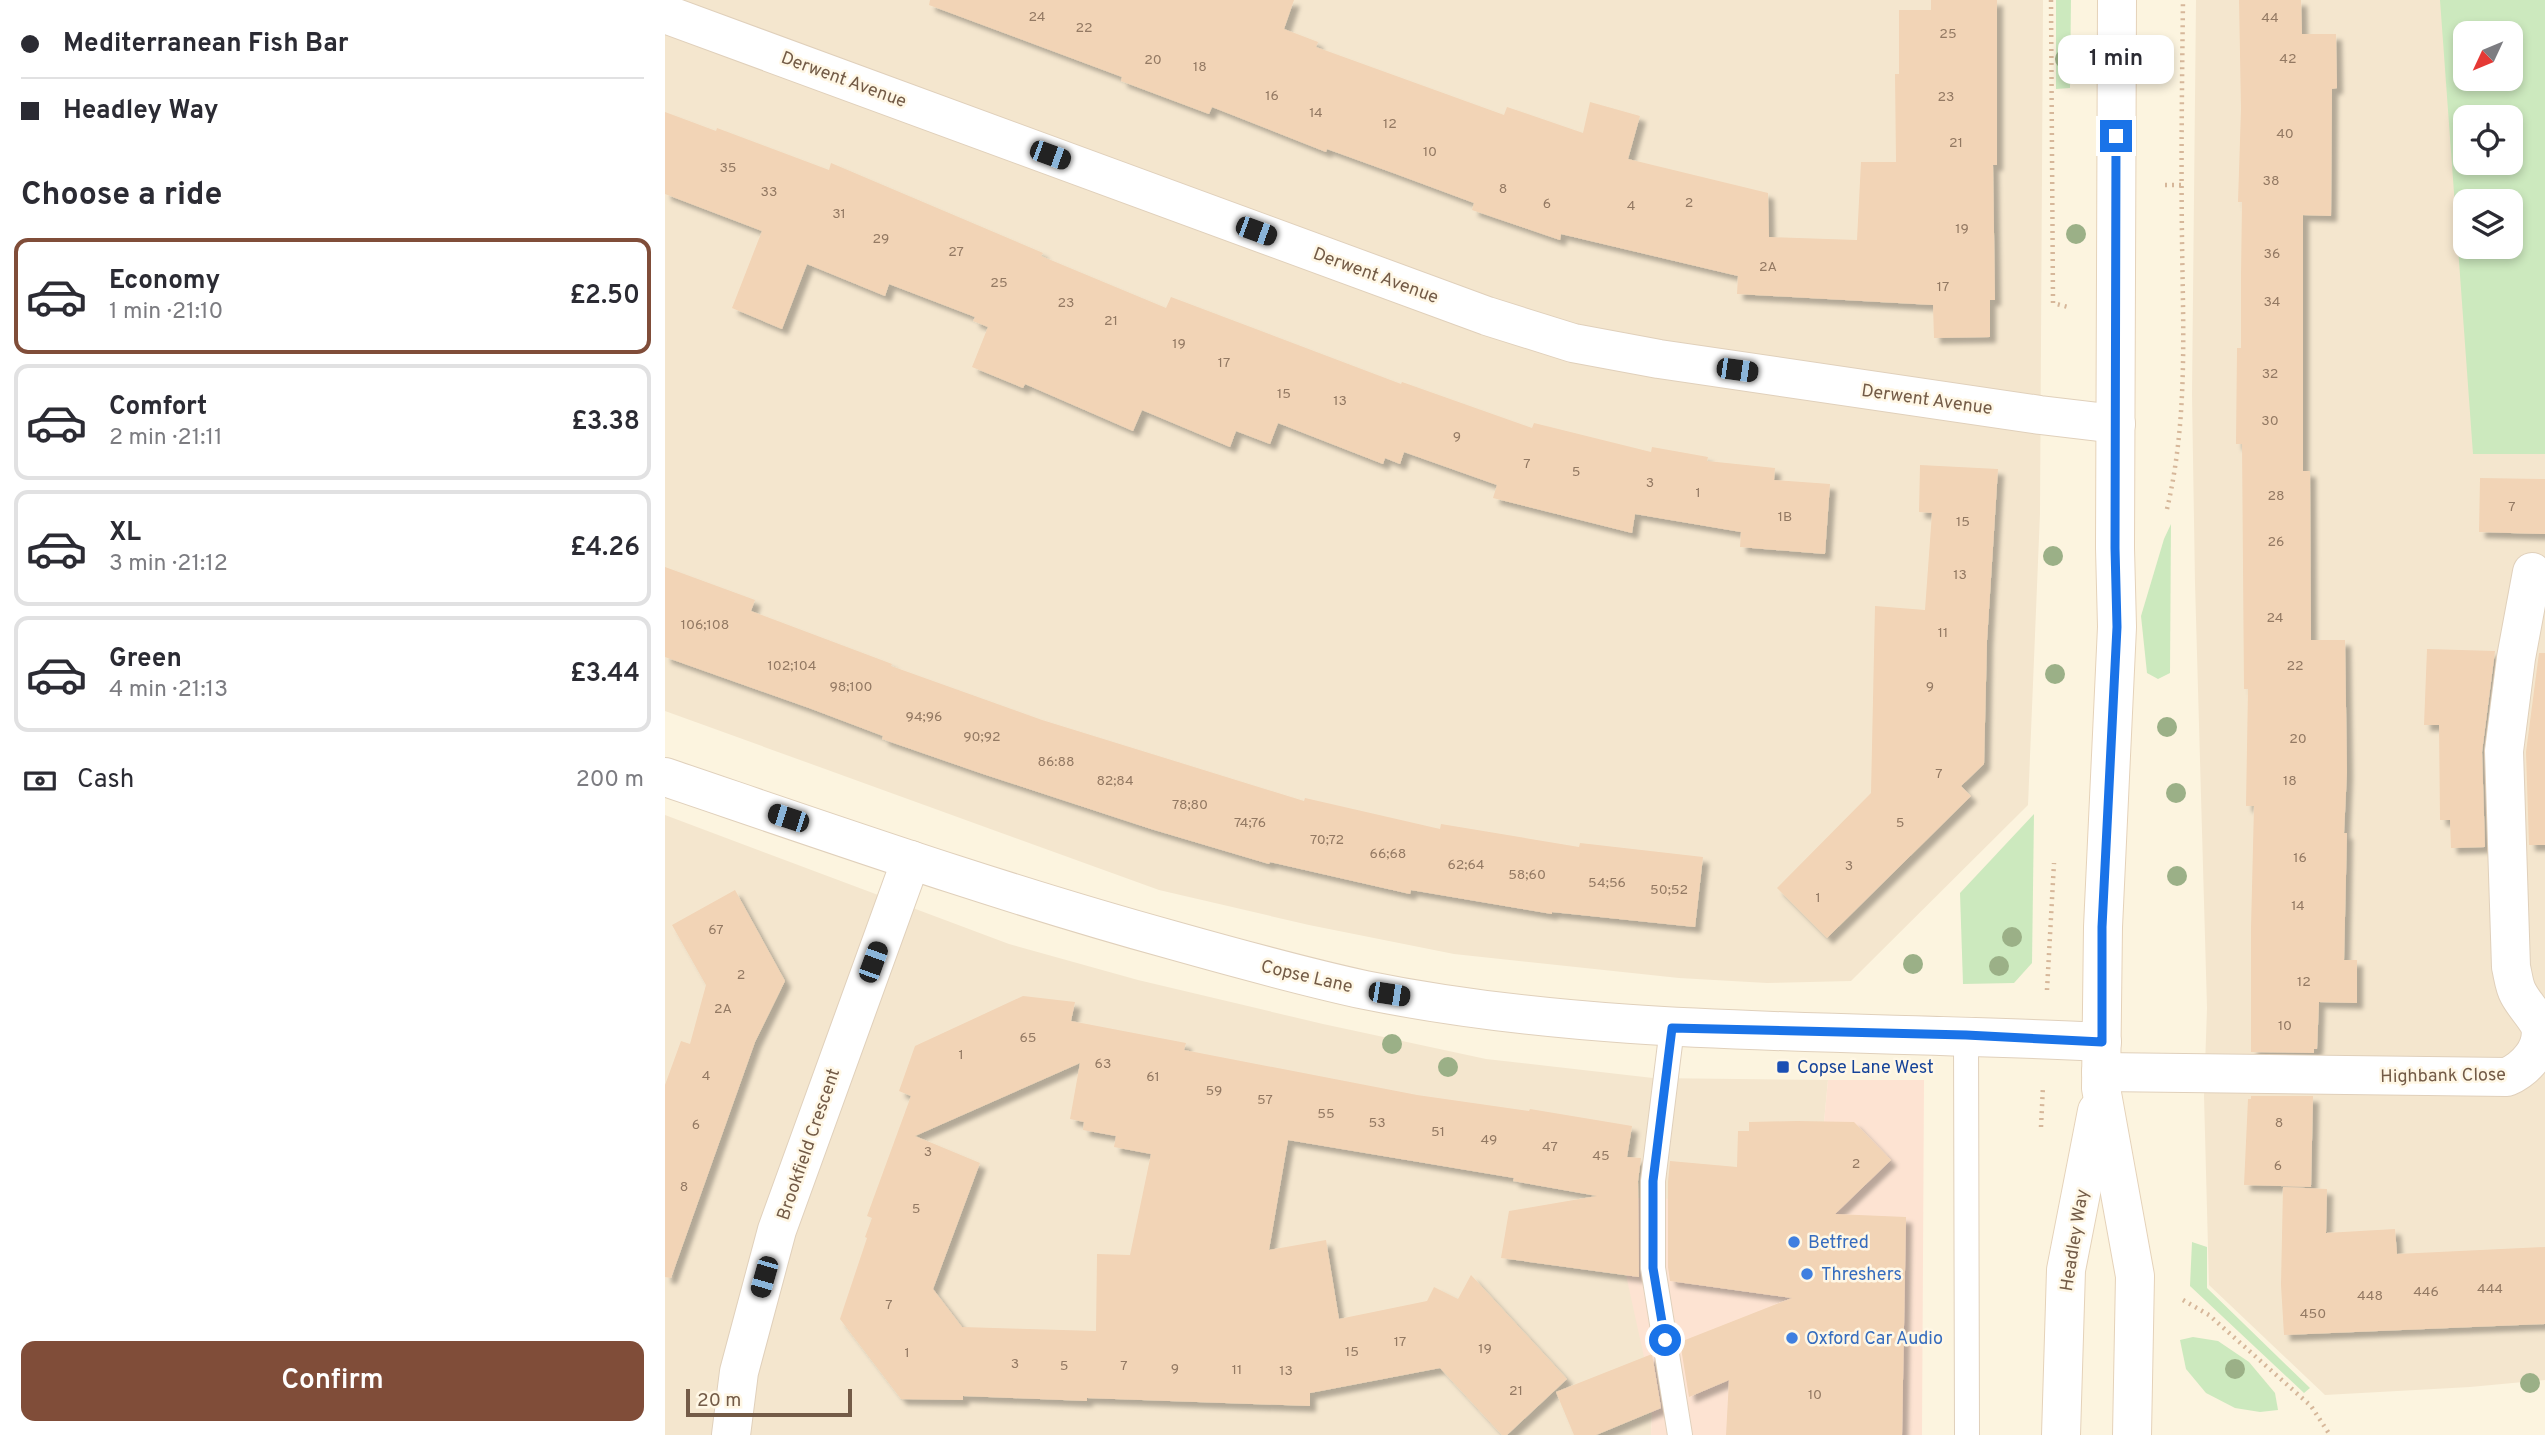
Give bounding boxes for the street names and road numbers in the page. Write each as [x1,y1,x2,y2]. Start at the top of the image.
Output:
street label: Derwent Avenue [778,47,909,114]
street label: Derwent Avenue [1310,243,1441,310]
street label: Derwent Avenue [1860,380,1994,421]
street label: Copse Lane [1258,956,1355,999]
street label: Highbank Close [2380,1064,2506,1089]
street label: Brookfield Crescent [773,1066,846,1223]
street label: Headley Way [2056,1187,2095,1293]

